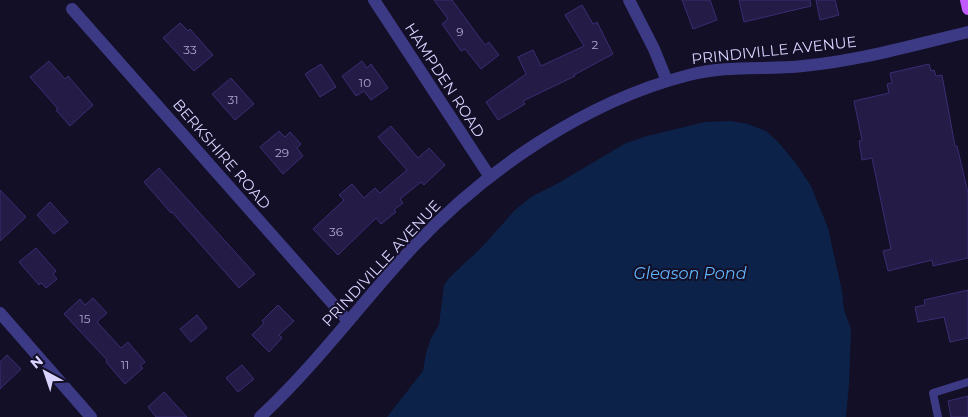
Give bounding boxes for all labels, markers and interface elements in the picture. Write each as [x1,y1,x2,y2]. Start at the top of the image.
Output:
street label: HAMPDEN ROAD [401,19,489,141]
house number: 9 [456,24,464,39]
street label: PRINDIVILLE AVENUE [691,32,857,68]
house number: 2 [592,37,599,52]
house number: 33 [183,42,197,57]
house number: 10 [359,75,371,90]
house number: 31 [227,92,239,107]
street label: BERKSHIRE ROAD [169,95,275,213]
house number: 29 [275,145,289,160]
street label: PRINDIVILLE AVENUE [317,196,445,330]
house number: 36 [329,224,343,239]
water label: Gleason Pond [633,264,747,283]
house number: 15 [79,311,91,326]
north arrow [20,347,70,397]
text: N [27,352,47,373]
house number: 11 [121,357,129,372]

